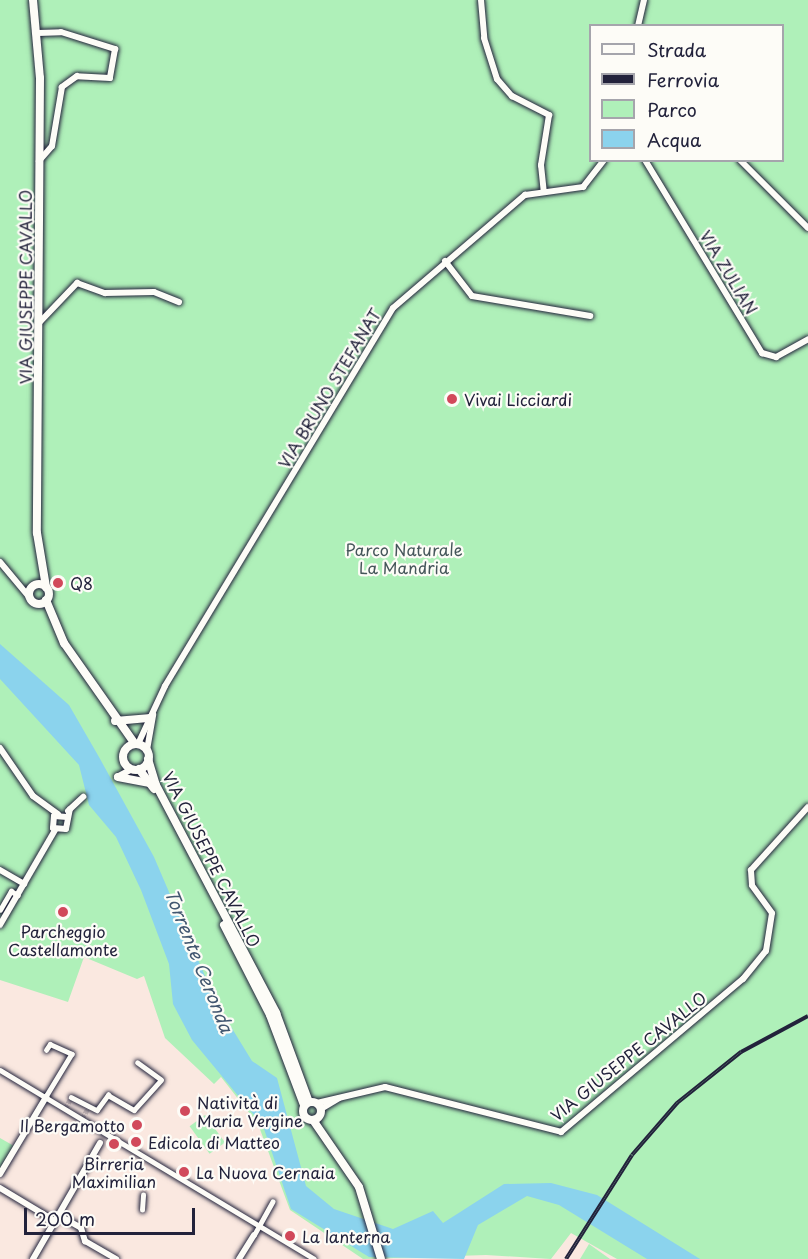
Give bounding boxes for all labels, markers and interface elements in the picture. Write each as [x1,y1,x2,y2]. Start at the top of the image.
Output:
legend [589,24,784,162]
text: Strada [647,36,706,63]
text: Ferrovia [647,66,719,93]
text: Parco [647,96,697,123]
text: Acqua [647,126,701,153]
street label: VIA GIUSEPPE CAVALLO [15,189,35,385]
street label: VIA ZULIAN [696,226,762,318]
street label: VIA BRUNO STEFANAT [273,304,385,472]
place label: Vivai Licciardi [464,389,572,409]
marker: Vivai Licciardi [445,392,459,406]
park label: Parco Naturale La Mandria [345,539,463,577]
place label: Q8 [70,573,93,593]
marker: Q8 [51,576,65,590]
street label: VIA GIUSEPPE CAVALLO [159,768,265,950]
water label: Torrente Ceronda [160,886,238,1036]
marker: Parcheggio Castellamonte [56,905,70,919]
place label: Parcheggio Castellamonte [8,921,118,959]
street label: VIA GIUSEPPE CAVALLO [546,987,710,1125]
place label: Natività di Maria Vergine [197,1092,305,1130]
marker: Natività di Maria Vergine [178,1104,192,1118]
place label: Il Bergamotto [19,1115,125,1135]
marker: Il Bergamotto [130,1118,144,1132]
place label: Edicola di Matteo [148,1132,281,1152]
marker: Edicola di Matteo [129,1135,143,1149]
marker: Birreria Maximilian [107,1137,121,1151]
place label: Birreria Maximilian [72,1153,156,1191]
place label: La Nuova Cernaia [196,1162,337,1182]
marker: La Nuova Cernaia [177,1165,191,1179]
scale bar [27,1196,198,1234]
text: 200 m [35,1205,95,1232]
place label: La lanterna [302,1226,392,1246]
marker: La lanterna [283,1229,297,1243]

